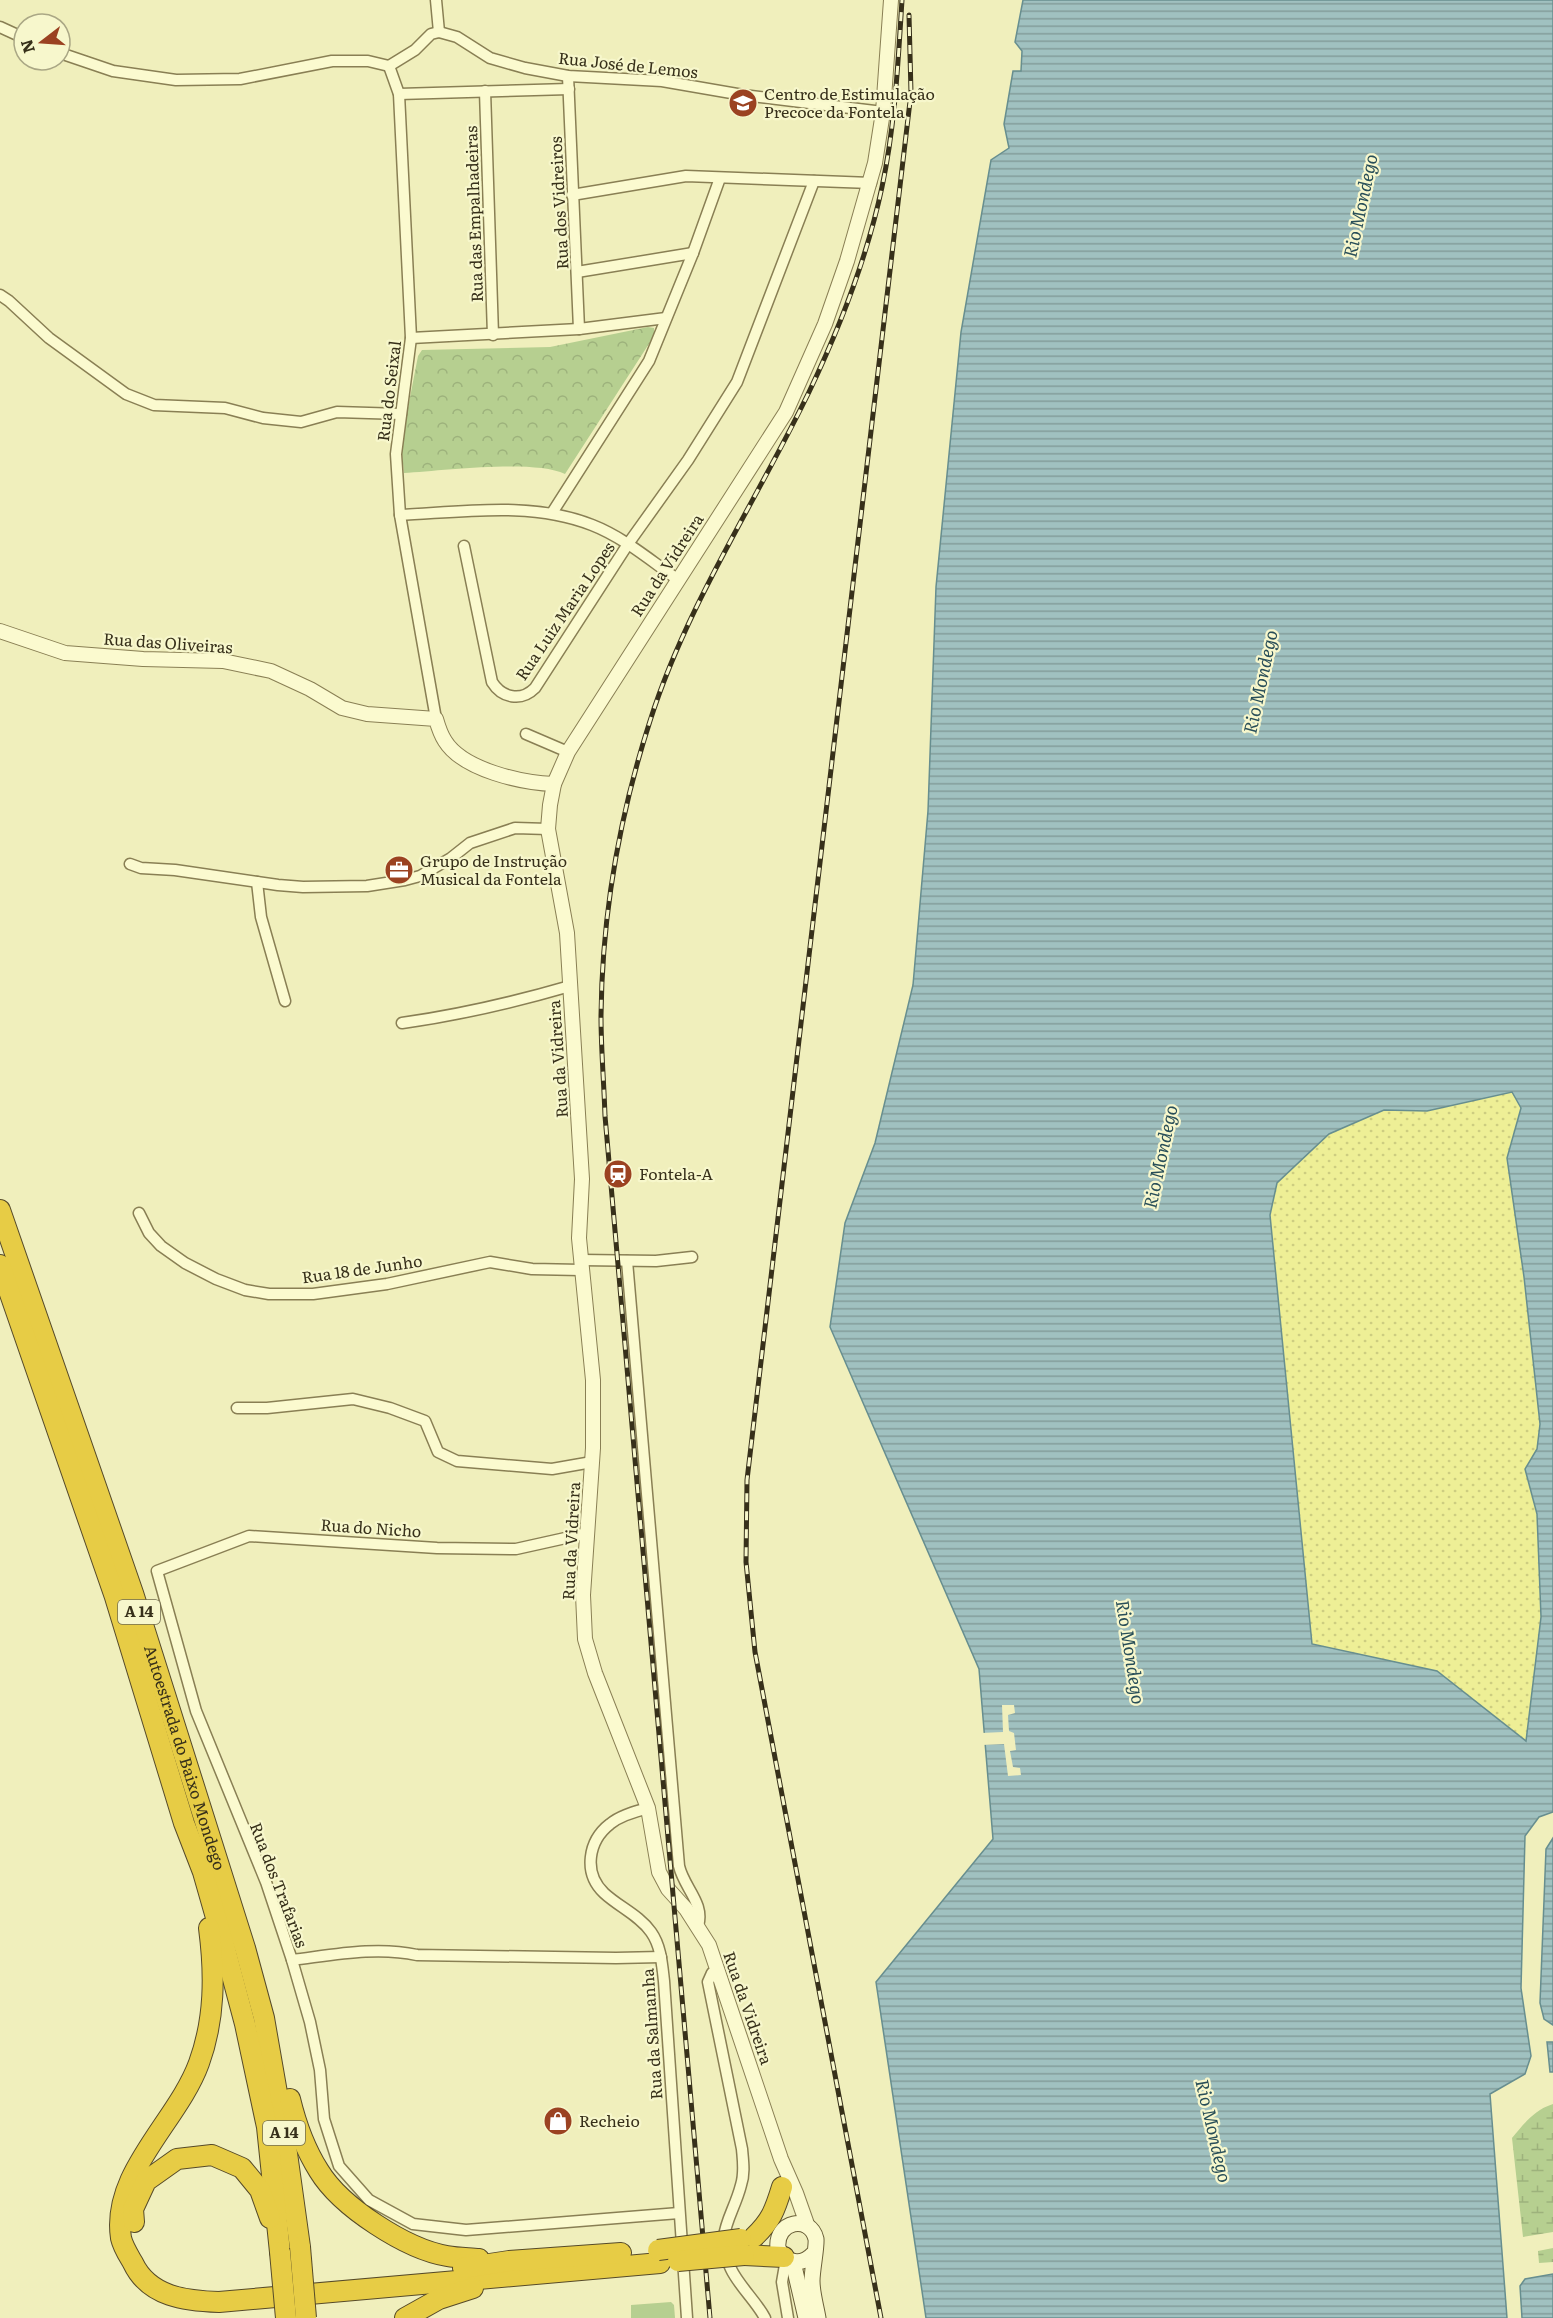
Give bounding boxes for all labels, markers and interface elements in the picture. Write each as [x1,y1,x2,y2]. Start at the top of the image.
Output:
north arrow [12,12,72,72]
text: N [13,37,40,57]
street label: Rua José de Lemos [557,45,699,83]
place label: Centro de Estimulação Precoce da Fontela [764,81,935,123]
school or university icon: Centro de Estimulação Precoce da Fontela [727,87,759,119]
street label: Rua das Empalhadeiras [458,125,488,303]
street label: Rua dos Vidreiros [543,136,573,270]
water label: Rio Mondego [1335,151,1384,260]
street label: Rua do Seixal [370,339,406,443]
street label: Rua da Vidreira [624,508,709,621]
street label: Rua Luiz Maria Lopes [509,536,620,685]
street label: Rua das Oliveiras [103,626,234,658]
water label: Rio Mondego [1235,627,1284,736]
place label: Grupo de Instrução Musical da Fontela [420,848,567,890]
office icon: Grupo de Instrução Musical da Fontela [383,854,415,886]
street label: Rua da Vidreira [541,999,573,1119]
water label: Rio Mondego [1135,1102,1184,1211]
station icon: Fontela-A [602,1158,634,1190]
place label: Fontela-A [639,1161,713,1185]
street label: Rua 18 de Junho [300,1248,424,1288]
street label: Rua da Vidreira [555,1481,585,1601]
street label: Rua do Nicho [320,1512,422,1542]
water label: Rio Mondego [1110,1598,1153,1706]
road number: A 14 [118,1600,160,1624]
street label: Autoestrada do Baixo Mondego [139,1641,233,1873]
street label: Rua dos Trafarias [245,1818,315,1951]
street label: Rua da Vidreira [718,1948,780,2068]
street label: Rua da Salmanha [634,1967,668,2101]
water label: Rio Mondego [1189,2076,1239,2185]
shop icon: Recheio [542,2105,574,2137]
place label: Recheio [579,2108,640,2132]
road number: A 14 [263,2121,305,2145]

